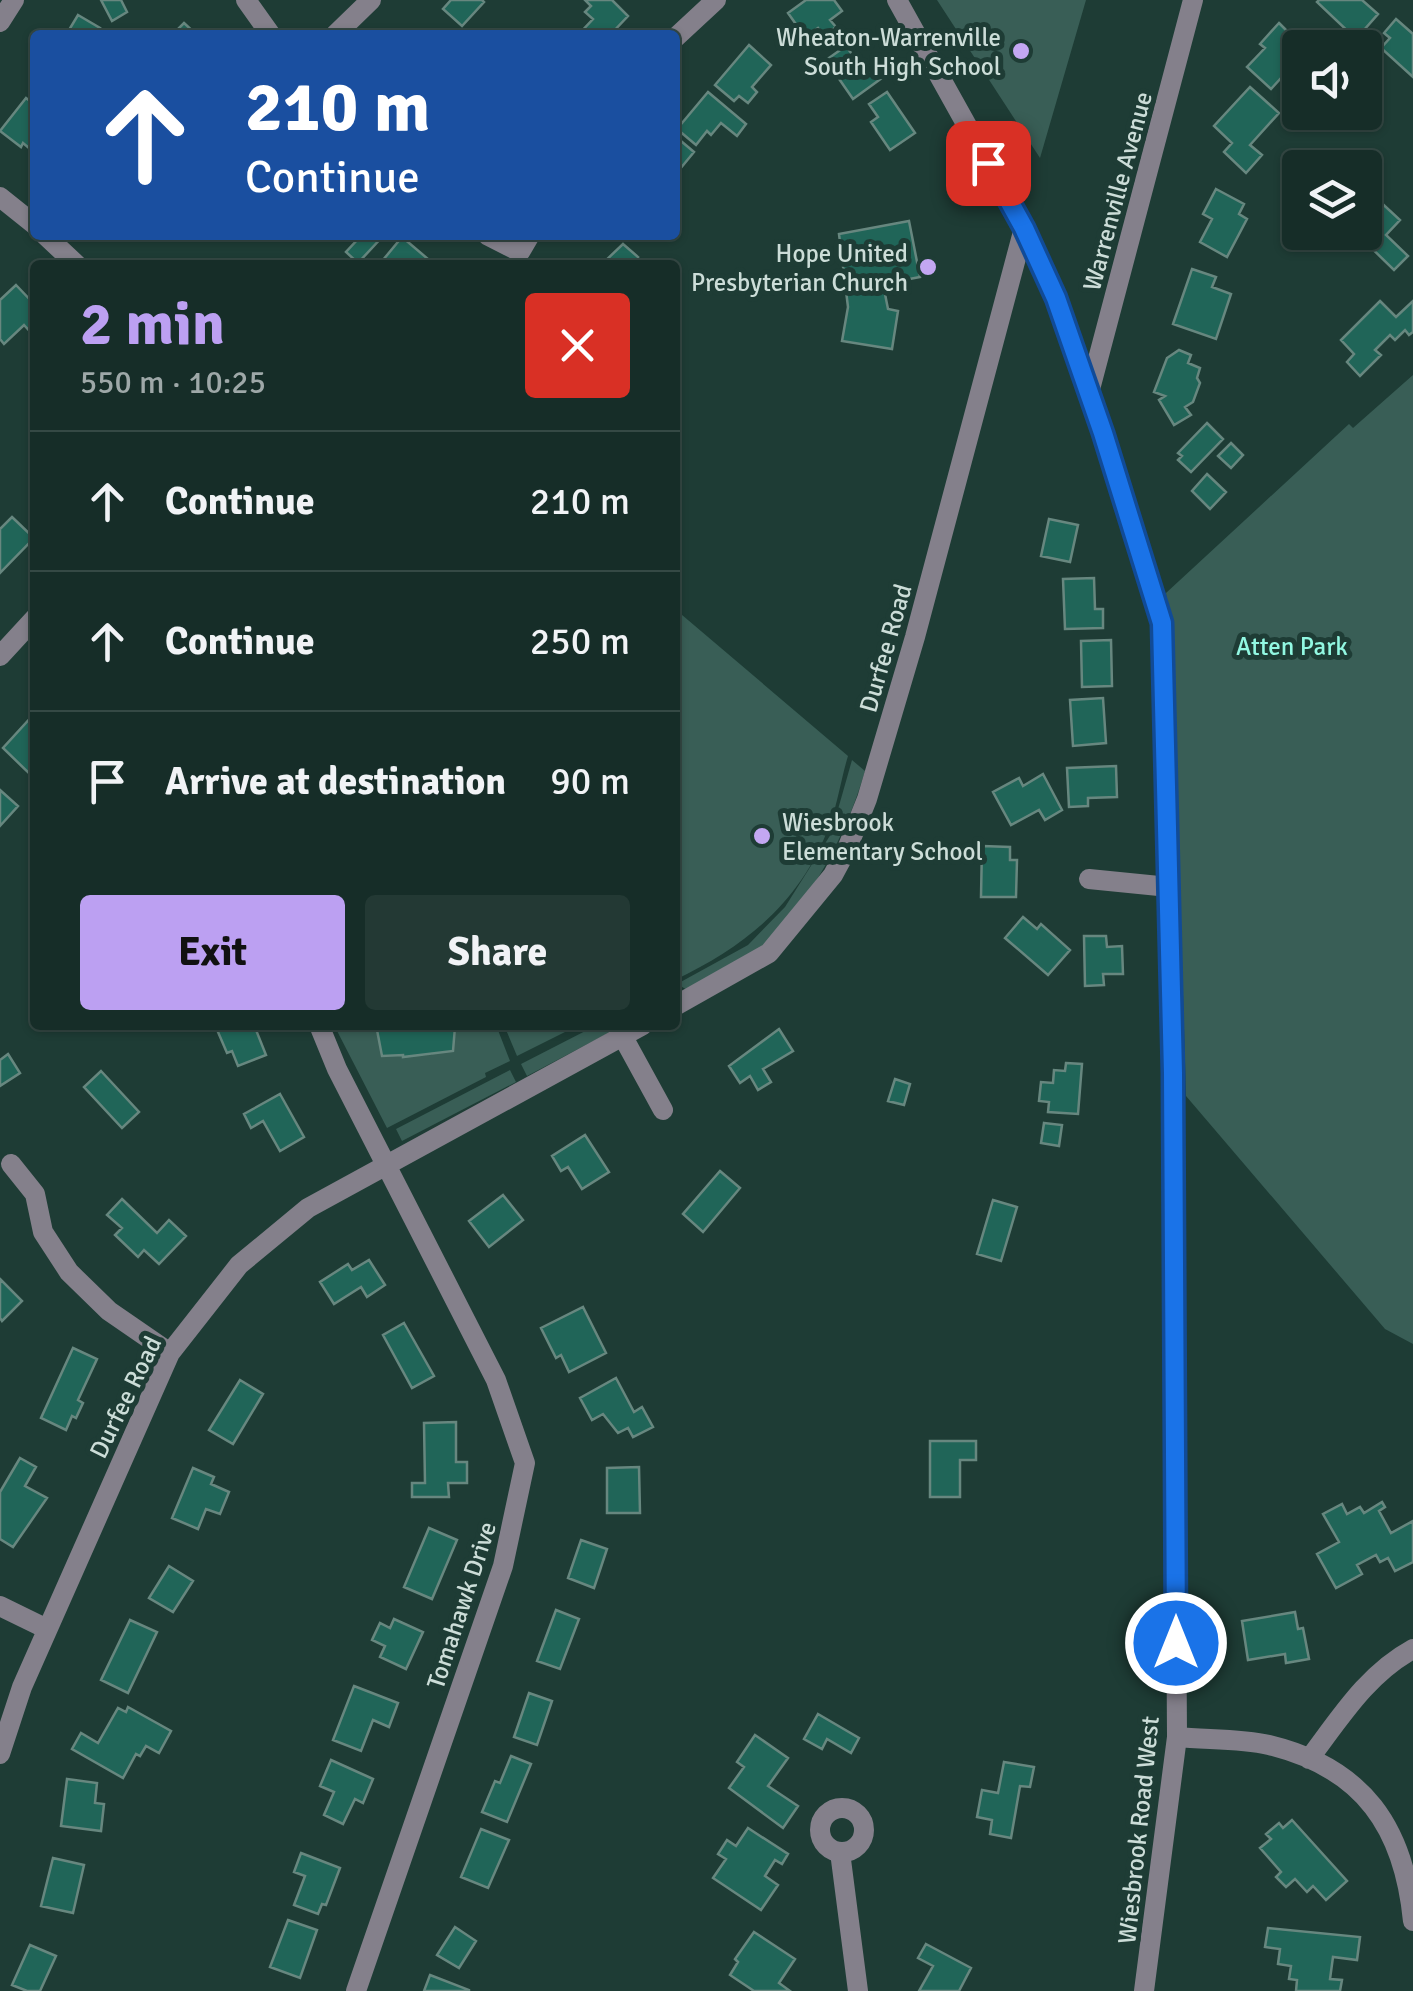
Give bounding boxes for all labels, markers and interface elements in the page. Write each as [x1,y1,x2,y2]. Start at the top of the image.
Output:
place label: Wheaton-Warrenville South High School [776,22,1001,82]
map controls [1282,30,1382,250]
button: sound [1282,30,1382,130]
marker: Wheaton-Warrenville South High School [1010,40,1032,62]
text: 210 m [245,64,430,150]
icon: ahead [80,70,210,200]
street label: Warrenville Avenue [1076,88,1159,294]
pin [946,121,1031,206]
icon: arrive [961,136,1016,191]
text: Continue [245,150,420,205]
button: layers [1282,150,1382,250]
place label: Hope United Presbyterian Church [691,238,908,298]
marker: Hope United Presbyterian Church [917,256,939,278]
text: 2 min [80,288,225,362]
button: close [525,293,630,398]
text: 550 m · 10:25 [80,363,266,402]
icon: ahead [80,474,135,529]
text: Continue [165,478,315,525]
text: 210 m [530,478,630,525]
street label: Durfee Road [852,580,919,716]
icon: ahead [80,614,135,669]
text: Continue [165,618,315,665]
text: 250 m [530,618,630,665]
park label: Atten Park [1236,631,1348,662]
icon: arrive [80,754,135,809]
text: Arrive at destination [165,758,506,805]
text: 90 m [550,758,630,805]
place label: Wiesbrook Elementary School [782,807,983,867]
marker: Wiesbrook Elementary School [751,825,773,847]
button: Exit [80,895,345,1010]
button: Share [365,895,630,1010]
street label: Durfee Road [83,1331,168,1463]
street label: Tomahawk Drive [420,1518,503,1693]
position arrow [1124,1591,1228,1695]
street label: Wiesbrook Road West [1111,1714,1166,1945]

